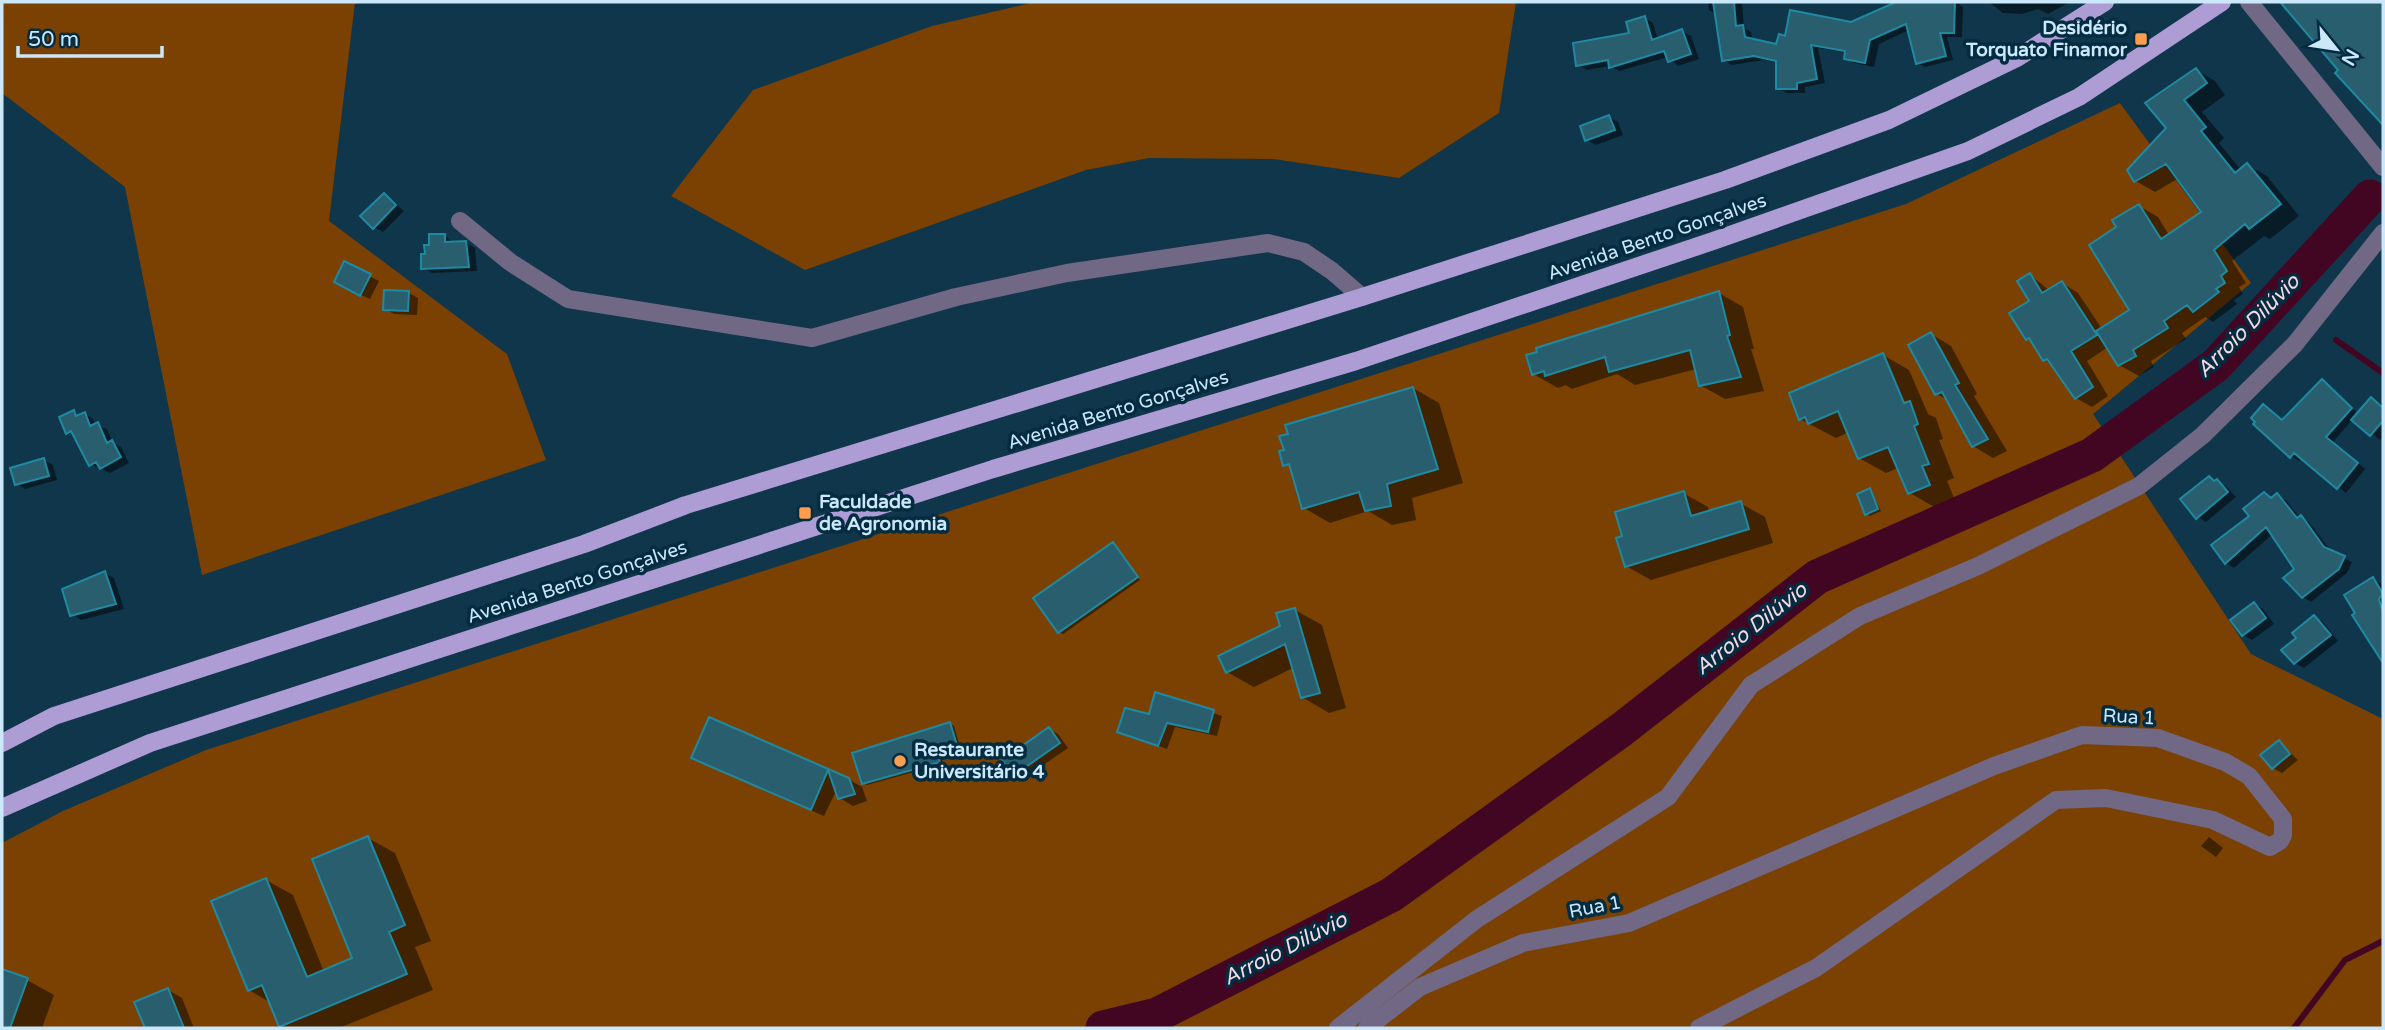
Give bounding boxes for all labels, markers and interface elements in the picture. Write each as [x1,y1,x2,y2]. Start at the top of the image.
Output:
scale bar [18,14,161,58]
north arrow [2301,14,2371,84]
place label: Desidério Torquato Finamor [1965,17,2128,62]
text: 50 m [28,27,79,52]
marker: Desidério Torquato Finamor [2133,31,2149,47]
text: N [2337,45,2363,69]
street label: Avenida Bento Gonçalves [1545,189,1769,285]
water label: Arroio Dilúvio [2191,268,2306,383]
street label: Avenida Bento Gonçalves [1005,366,1231,454]
place label: Faculdade de Agronomia [819,491,947,536]
marker: Faculdade de Agronomia [797,505,813,521]
street label: Avenida Bento Gonçalves [464,536,690,628]
water label: Arroio Dilúvio [1690,577,1813,681]
street label: Rua 1 [2102,705,2156,729]
place label: Restaurante Universitário 4 [914,739,1045,783]
marker: Restaurante Universitário 4 [892,753,908,769]
street label: Rua 1 [1567,891,1623,923]
water label: Arroio Dilúvio [1219,907,1352,991]

